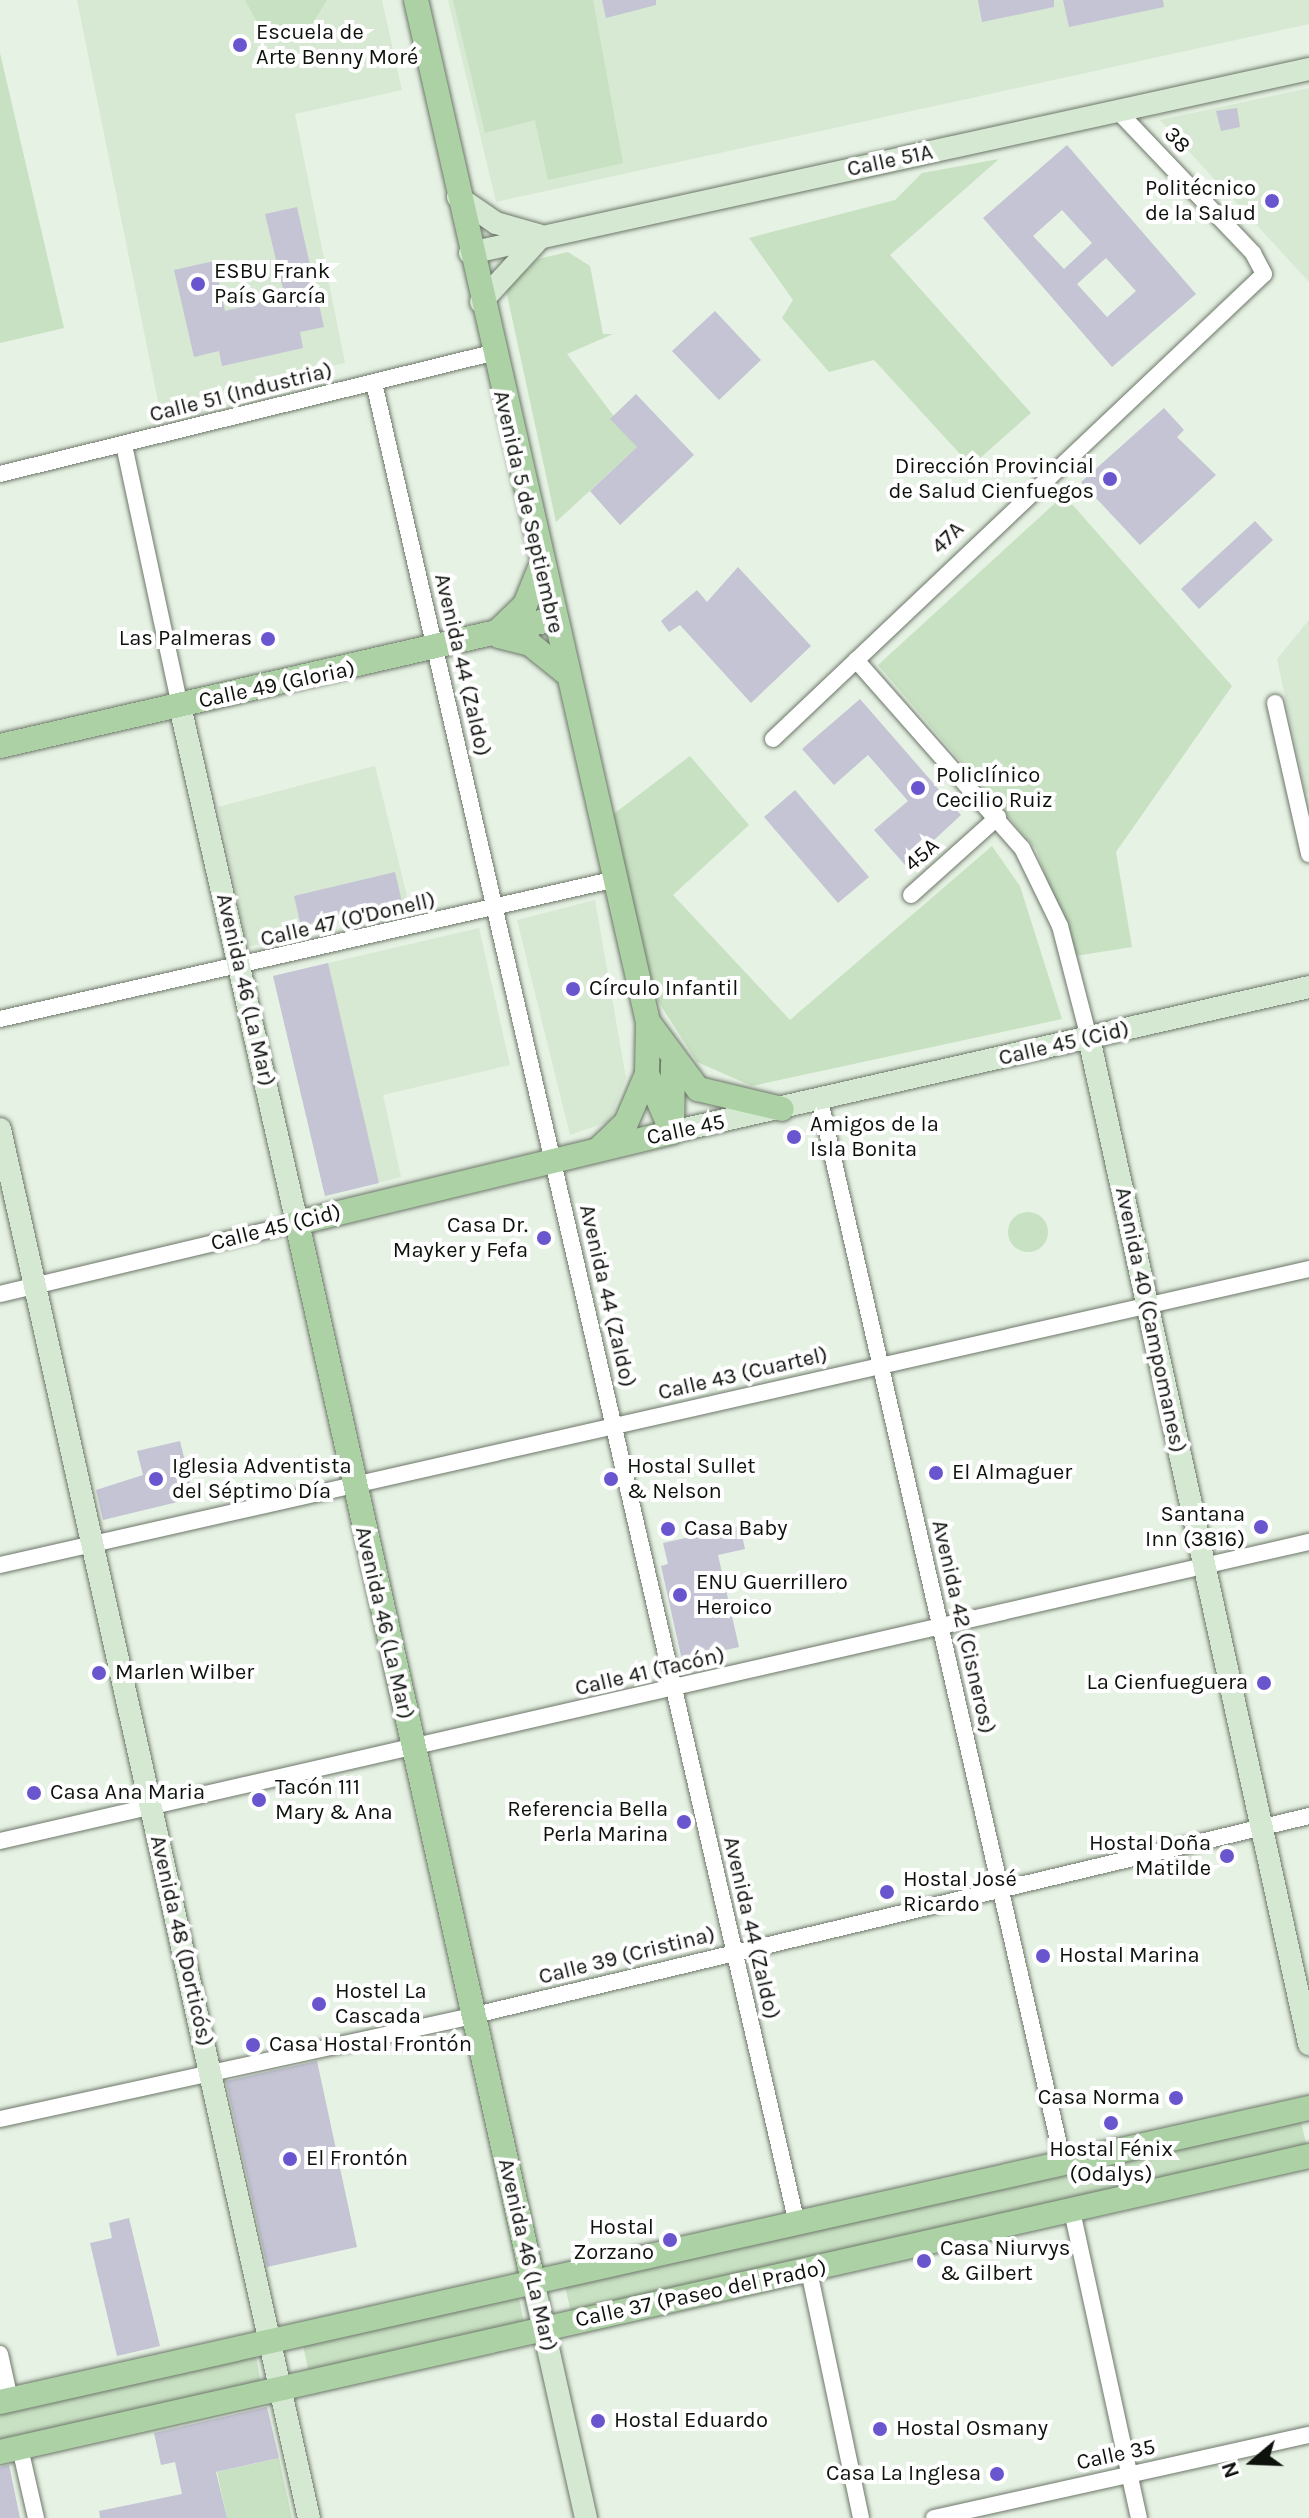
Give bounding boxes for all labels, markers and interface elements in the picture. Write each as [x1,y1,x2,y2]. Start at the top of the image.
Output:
place label: Escuela de Arte Benny Moré [256,19,418,70]
marker: Escuela de Arte Benny Moré [231,36,249,54]
street label: 38 [1158,121,1196,159]
street label: Calle 51A [845,139,935,183]
place label: Politécnico de la Salud [1145,175,1256,226]
marker: Politécnico de la Salud [1263,192,1281,210]
place label: ESBU Frank País García [214,258,330,310]
marker: ESBU Frank País García [189,275,207,293]
street label: Calle 51 (Industria) [147,358,335,428]
street label: Avenida 5 de Septiembre [487,388,569,636]
place label: Dirección Provincial de Salud Cienfuegos [889,453,1094,504]
marker: Dirección Provincial de Salud Cienfuegos [1101,470,1119,488]
street label: 47A [926,516,970,560]
street label: Avenida 44 (Zaldo) [428,571,496,759]
place label: Las Palmeras [119,626,252,652]
marker: Las Palmeras [259,630,277,648]
street label: Calle 49 (Gloria) [196,656,358,714]
place label: Policlínico Cecilio Ruiz [936,762,1052,814]
marker: Policlínico Cecilio Ruiz [907,777,929,799]
street label: 45A [899,833,945,877]
street label: Calle 47 (O'Donell) [258,887,438,953]
street label: Avenida 46 (La Mar) [210,891,280,1089]
place label: Círculo Infantil [589,976,738,1002]
marker: Círculo Infantil [564,980,582,998]
street label: Calle 45 (Cid) [996,1016,1132,1072]
street label: Calle 45 [645,1109,727,1151]
place label: Amigos de la Isla Bonita [810,1111,939,1162]
marker: Amigos de la Isla Bonita [785,1128,803,1146]
street label: Avenida 40 (Campomanes) [1109,1185,1191,1455]
street label: Calle 45 (Cid) [208,1199,344,1257]
street label: Avenida 44 (Zaldo) [573,1202,641,1390]
place label: Casa Dr. Mayker y Fefa [393,1212,528,1264]
marker: Casa Dr. Mayker y Fefa [535,1229,553,1247]
street label: Calle 43 (Cuartel) [656,1342,830,1406]
place label: Iglesia Adventista del Séptimo Día [172,1453,352,1504]
place label: Hostal Sullet & Nelson [627,1453,756,1504]
place label: El Almaguer [952,1460,1072,1486]
marker: El Almaguer [927,1464,945,1482]
marker: Iglesia Adventista del Séptimo Día [147,1470,165,1488]
marker: Hostal Sullet & Nelson [602,1470,620,1488]
place label: Santana Inn (3816) [1145,1501,1245,1552]
place label: Casa Baby [684,1516,788,1542]
street label: Avenida 42 (Cisneros) [926,1518,1000,1736]
marker: Santana Inn (3816) [1252,1518,1270,1536]
marker: Casa Baby [659,1520,677,1538]
street label: Avenida 46 (La Mar) [349,1524,419,1722]
place label: ENU Guerrillero Heroico [696,1569,848,1620]
marker: ENU Guerrillero Heroico [671,1586,689,1604]
street label: Calle 41 (Tacón) [573,1642,727,1702]
place label: Marlen Wilber [115,1660,254,1686]
marker: Marlen Wilber [90,1664,108,1682]
place label: La Cienfueguera [1087,1670,1248,1696]
marker: La Cienfueguera [1255,1674,1273,1692]
place label: Tacón 111 Mary & Ana [275,1774,393,1826]
place label: Casa Ana Maria [50,1780,205,1806]
marker: Casa Ana Maria [25,1784,43,1802]
marker: Tacón 111 Mary & Ana [250,1791,268,1809]
place label: Referencia Bella Perla Marina [507,1796,668,1848]
marker: Referencia Bella Perla Marina [675,1813,693,1831]
place label: Hostal Doña Matilde [1089,1830,1211,1882]
street label: Avenida 48 (Dorticós) [144,1833,218,2049]
street label: Avenida 44 (Zaldo) [717,1834,785,2022]
marker: Hostal Doña Matilde [1218,1847,1236,1865]
place label: Hostal José Ricardo [903,1866,1017,1918]
marker: Hostal José Ricardo [878,1883,896,1901]
street label: Calle 39 (Cristina) [536,1921,718,1991]
place label: Hostal Marina [1059,1943,1200,1969]
marker: Hostal Marina [1034,1947,1052,1965]
place label: Hostel La Cascada [335,1978,427,2030]
marker: Hostel La Cascada [310,1995,328,2013]
place label: Casa Hostal Frontón [269,2032,472,2058]
marker: Casa Hostal Frontón [244,2036,262,2054]
place label: Casa Norma [1038,2085,1160,2111]
marker: Casa Norma [1167,2089,1185,2107]
marker: Hostal Fénix (Odalys) [1102,2114,1120,2132]
place label: Hostal Fénix (Odalys) [1049,2136,1173,2188]
place label: El Frontón [306,2146,408,2172]
marker: El Frontón [281,2150,299,2168]
street label: Avenida 46 (La Mar) [492,2156,562,2354]
place label: Hostal Zorzano [573,2214,654,2266]
marker: Hostal Zorzano [661,2231,679,2249]
place label: Casa Niurvys & Gilbert [940,2235,1070,2286]
marker: Casa Niurvys & Gilbert [915,2252,933,2270]
street label: Calle 37 (Paseo del Prado) [573,2254,829,2334]
place label: Hostal Eduardo [614,2408,768,2434]
marker: Hostal Eduardo [589,2412,607,2430]
place label: Hostal Osmany [896,2416,1048,2442]
marker: Hostal Osmany [871,2420,889,2438]
north arrow [1213,2422,1293,2502]
street label: Calle 35 [1074,2434,1158,2476]
text: N [1215,2458,1245,2482]
place label: Casa La Inglesa [826,2461,981,2487]
marker: Casa La Inglesa [988,2465,1006,2483]

